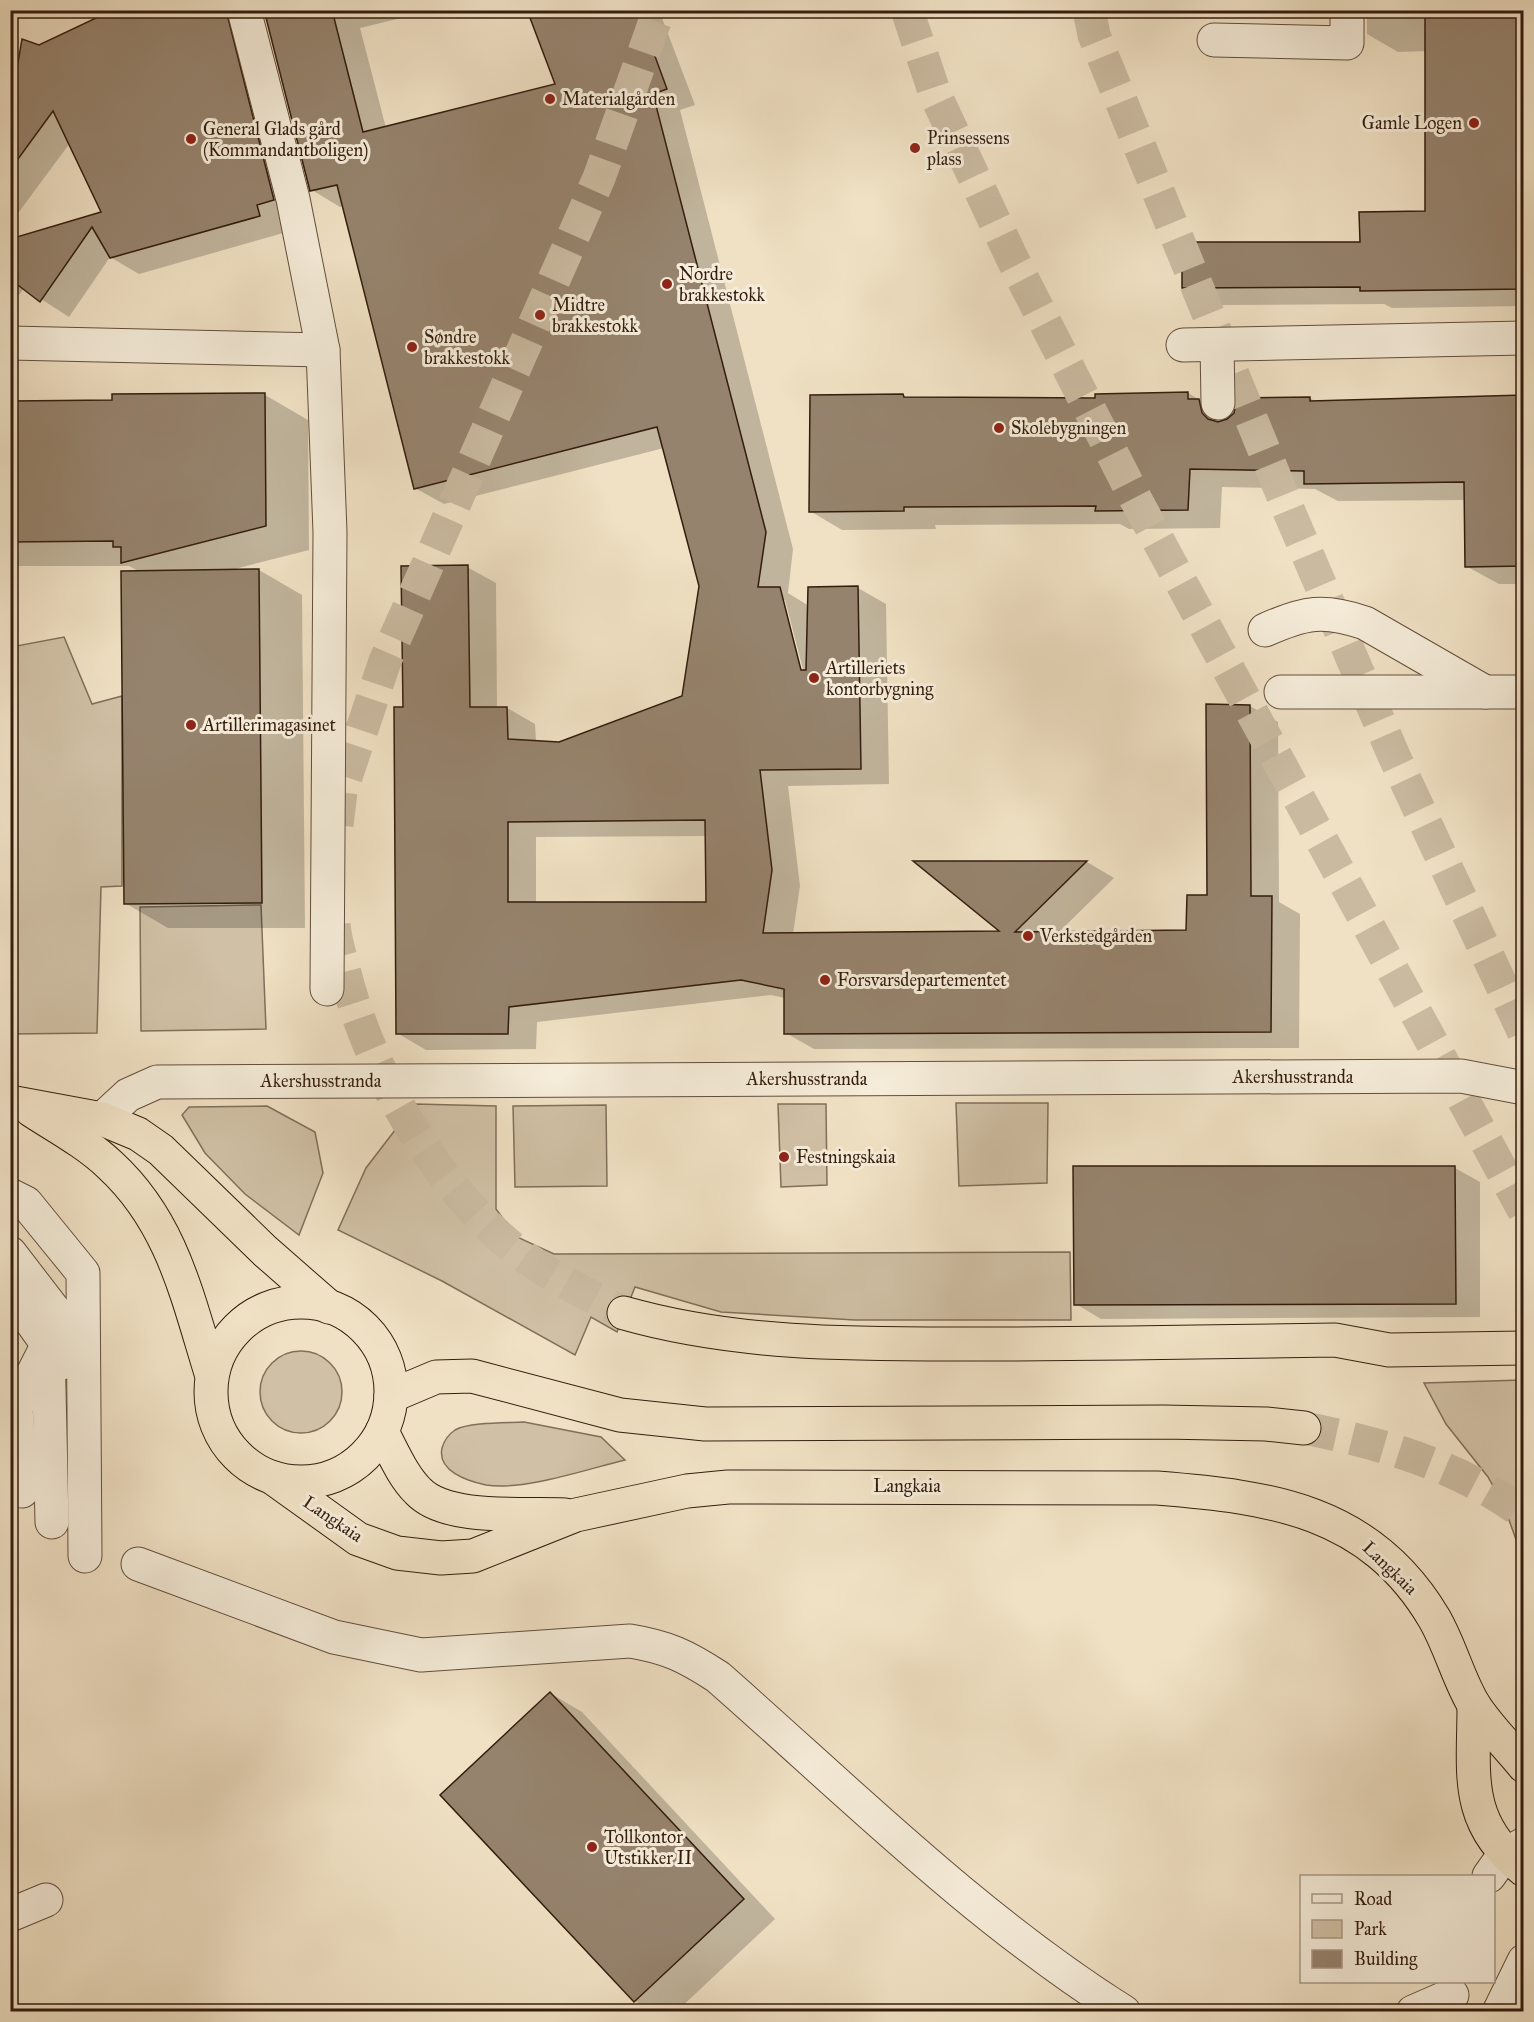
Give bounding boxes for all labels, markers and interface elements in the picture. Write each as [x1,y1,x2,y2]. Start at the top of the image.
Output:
place label: Materialgården [562,88,675,111]
marker: Materialgården [543,92,557,106]
place label: Gamle Logen [1362,112,1462,135]
marker: Gamle Logen [1467,116,1481,130]
place label: General Glads gård (Kommandantboligen) [203,118,368,162]
place label: Prinsessens plass [926,127,1010,170]
marker: General Glads gård (Kommandantboligen) [184,132,198,146]
marker: Prinsessens plass [908,141,922,155]
place label: Nordre brakkestokk [679,263,765,306]
marker: Nordre brakkestokk [660,277,674,291]
place label: Midtre brakkestokk [552,294,638,337]
marker: Midtre brakkestokk [533,308,547,322]
place label: Søndre brakkestokk [424,326,510,369]
marker: Søndre brakkestokk [405,340,419,354]
place label: Skolebygningen [1011,417,1127,440]
marker: Skolebygningen [992,421,1006,435]
place label: Artilleriets kontorbygning [825,657,934,701]
marker: Artilleriets kontorbygning [807,671,821,685]
place label: Artillerimagasinet [202,714,337,737]
marker: Artillerimagasinet [184,718,198,732]
place label: Verkstedgården [1039,925,1152,948]
marker: Verkstedgården [1021,929,1035,943]
place label: Forsvarsdepartementet [837,969,1007,991]
marker: Forsvarsdepartementet [818,973,832,987]
street label: Akershusstranda [1232,1066,1354,1088]
street label: Akershusstranda [746,1068,868,1090]
street label: Akershusstranda [260,1070,382,1092]
place label: Festningskaia [796,1146,896,1169]
marker: Festningskaia [777,1150,791,1164]
street label: Langkaia [873,1475,941,1498]
street label: Langkaia [298,1491,367,1548]
street label: Langkaia [1357,1537,1422,1600]
place label: Tollkontor Utstikker II [604,1826,692,1869]
marker: Tollkontor Utstikker II [585,1840,599,1854]
legend [1300,1875,1495,1983]
text: Road [1354,1888,1392,1910]
text: Park [1354,1918,1387,1940]
text: Building [1354,1948,1418,1971]

